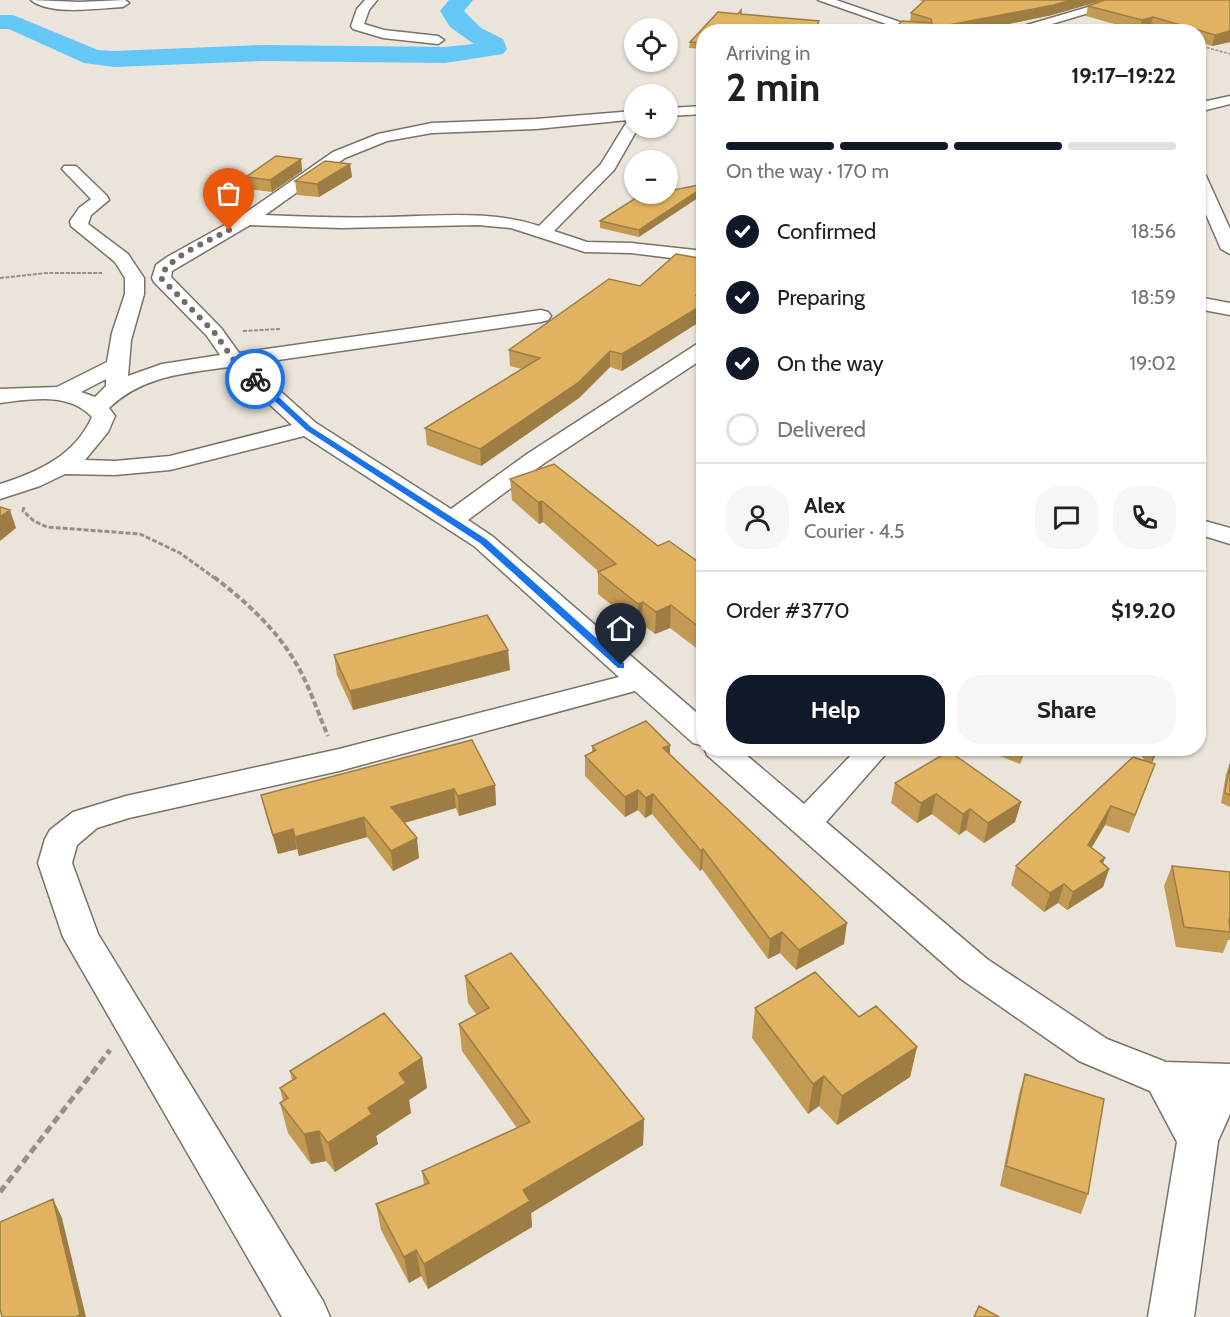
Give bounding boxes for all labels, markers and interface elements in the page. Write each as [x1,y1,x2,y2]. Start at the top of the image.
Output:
map controls [624,18,678,204]
button: locate [624,18,678,72]
text: Arriving in [726,41,810,65]
text: 19:17–19:22 [1071,62,1176,89]
text: 2 min [726,63,820,111]
button: + [624,84,678,138]
button: − [624,150,678,204]
text: On the way · 170 m [726,159,889,183]
pin [203,168,254,230]
icon: bag [212,177,245,210]
icon: check [726,215,759,248]
text: Confirmed [777,218,876,245]
text: 18:56 [1131,219,1176,243]
icon: check [726,281,759,314]
text: Preparing [777,284,865,311]
text: 18:59 [1131,285,1176,309]
icon: check [726,347,759,380]
courier [225,349,285,409]
text: On the way [777,350,884,377]
text: 19:02 [1130,351,1176,375]
icon: bike [239,363,272,396]
text: Delivered [777,416,866,443]
button: person [726,486,789,549]
button: chat [1035,486,1098,549]
button: phone [1113,486,1176,549]
text: Alex [804,492,845,519]
text: Courier · 4.5 [804,519,905,543]
text: Order #3770 [726,597,850,624]
text: $19.20 [1111,597,1176,624]
pin [595,603,646,665]
icon: home [604,612,637,645]
button: Help [726,675,945,744]
button: Share [957,675,1176,744]

